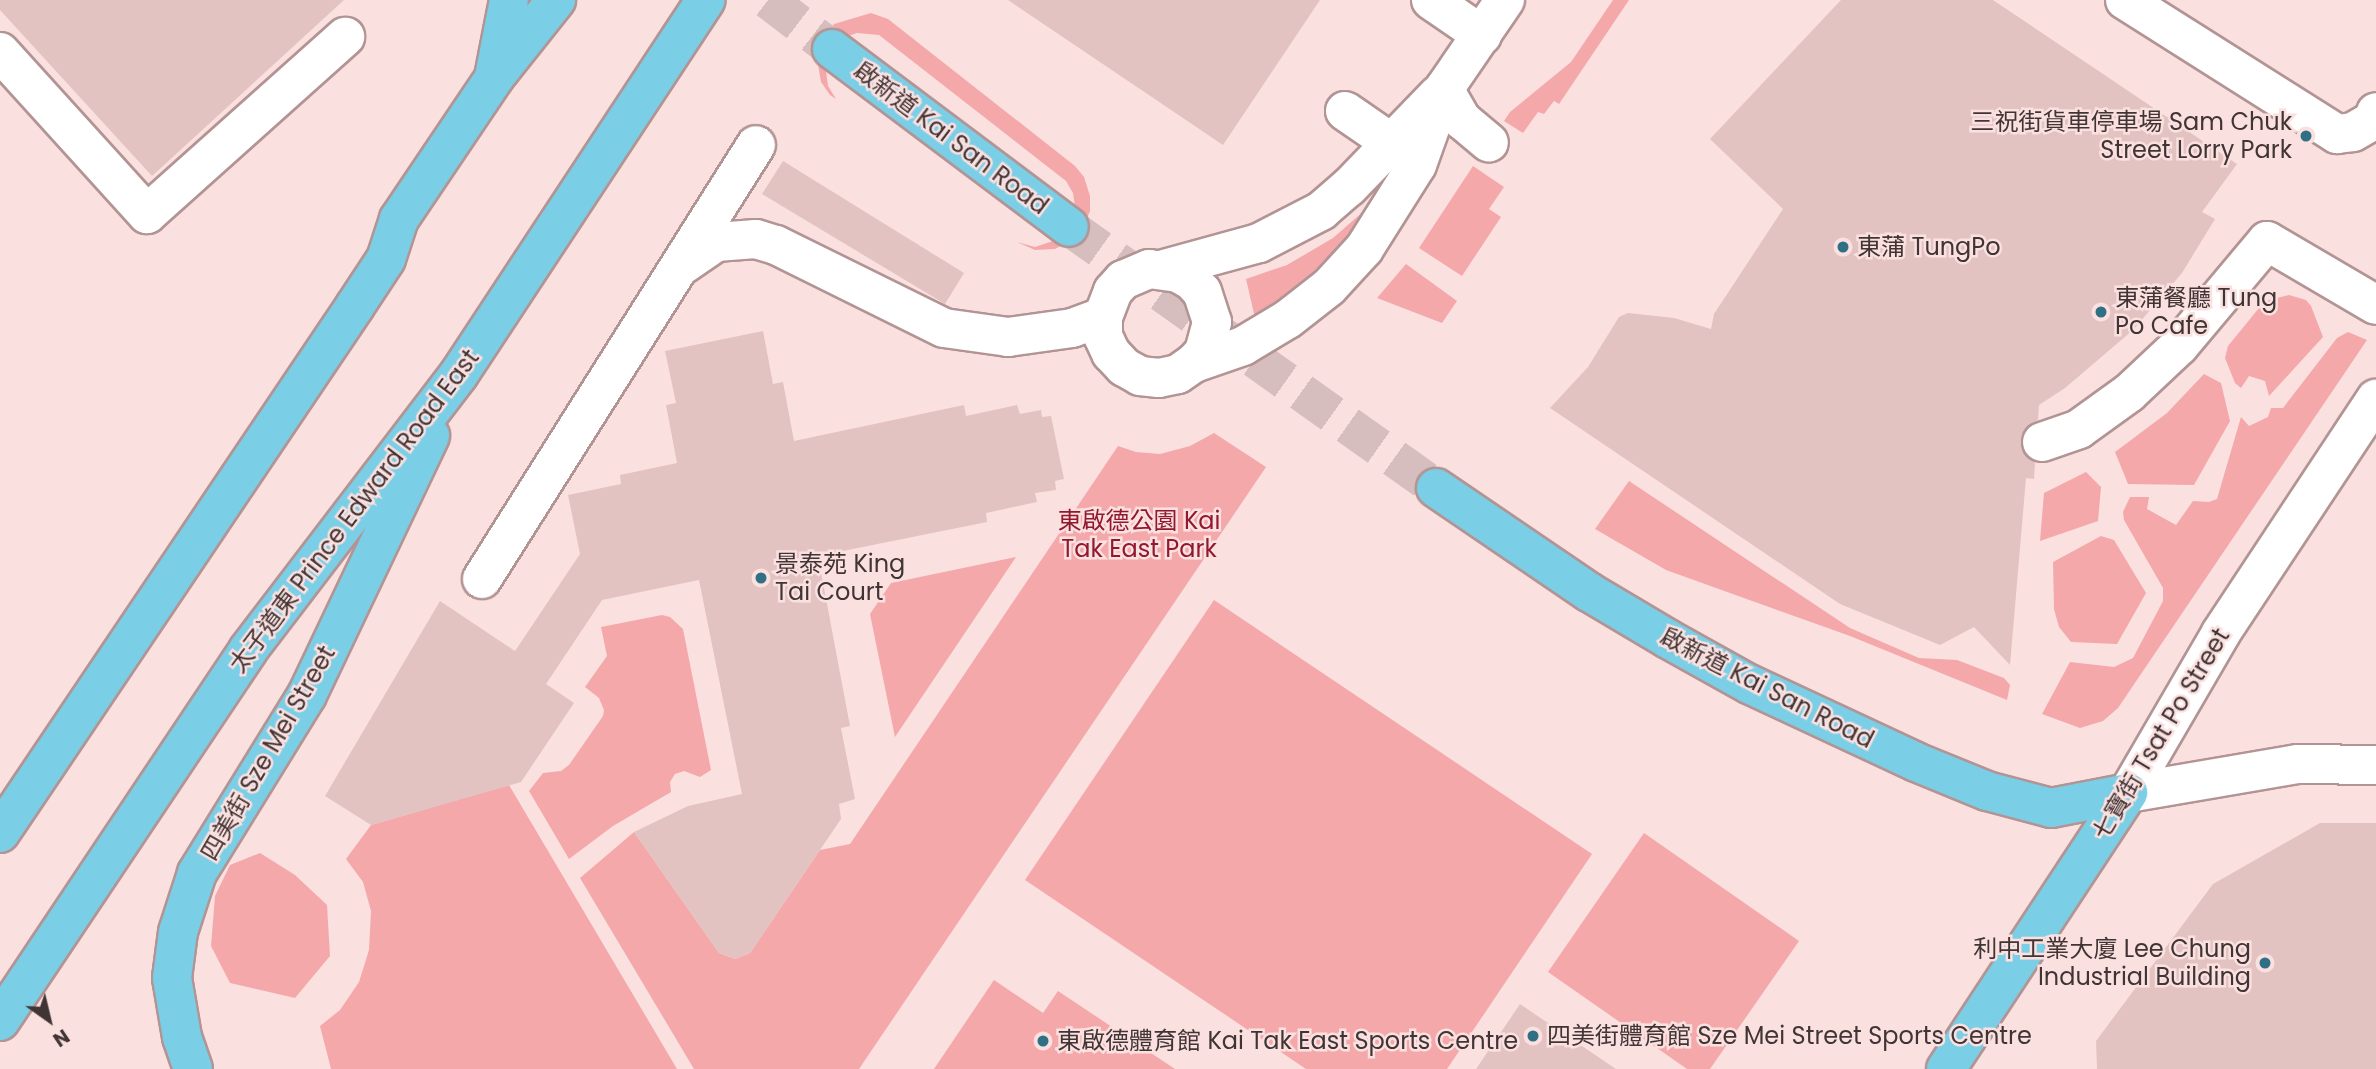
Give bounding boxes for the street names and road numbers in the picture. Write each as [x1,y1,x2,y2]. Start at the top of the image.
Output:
street label: 啟新道 Kai San Road [848,56,1054,220]
street label: 太子道東 Prince Edward Road East [223,344,485,678]
street label: 啟新道 Kai San Road [1655,622,1879,754]
street label: 七寶街 Tsat Po Street [2087,623,2235,845]
street label: 四美街 Sze Mei Street [195,641,341,865]

